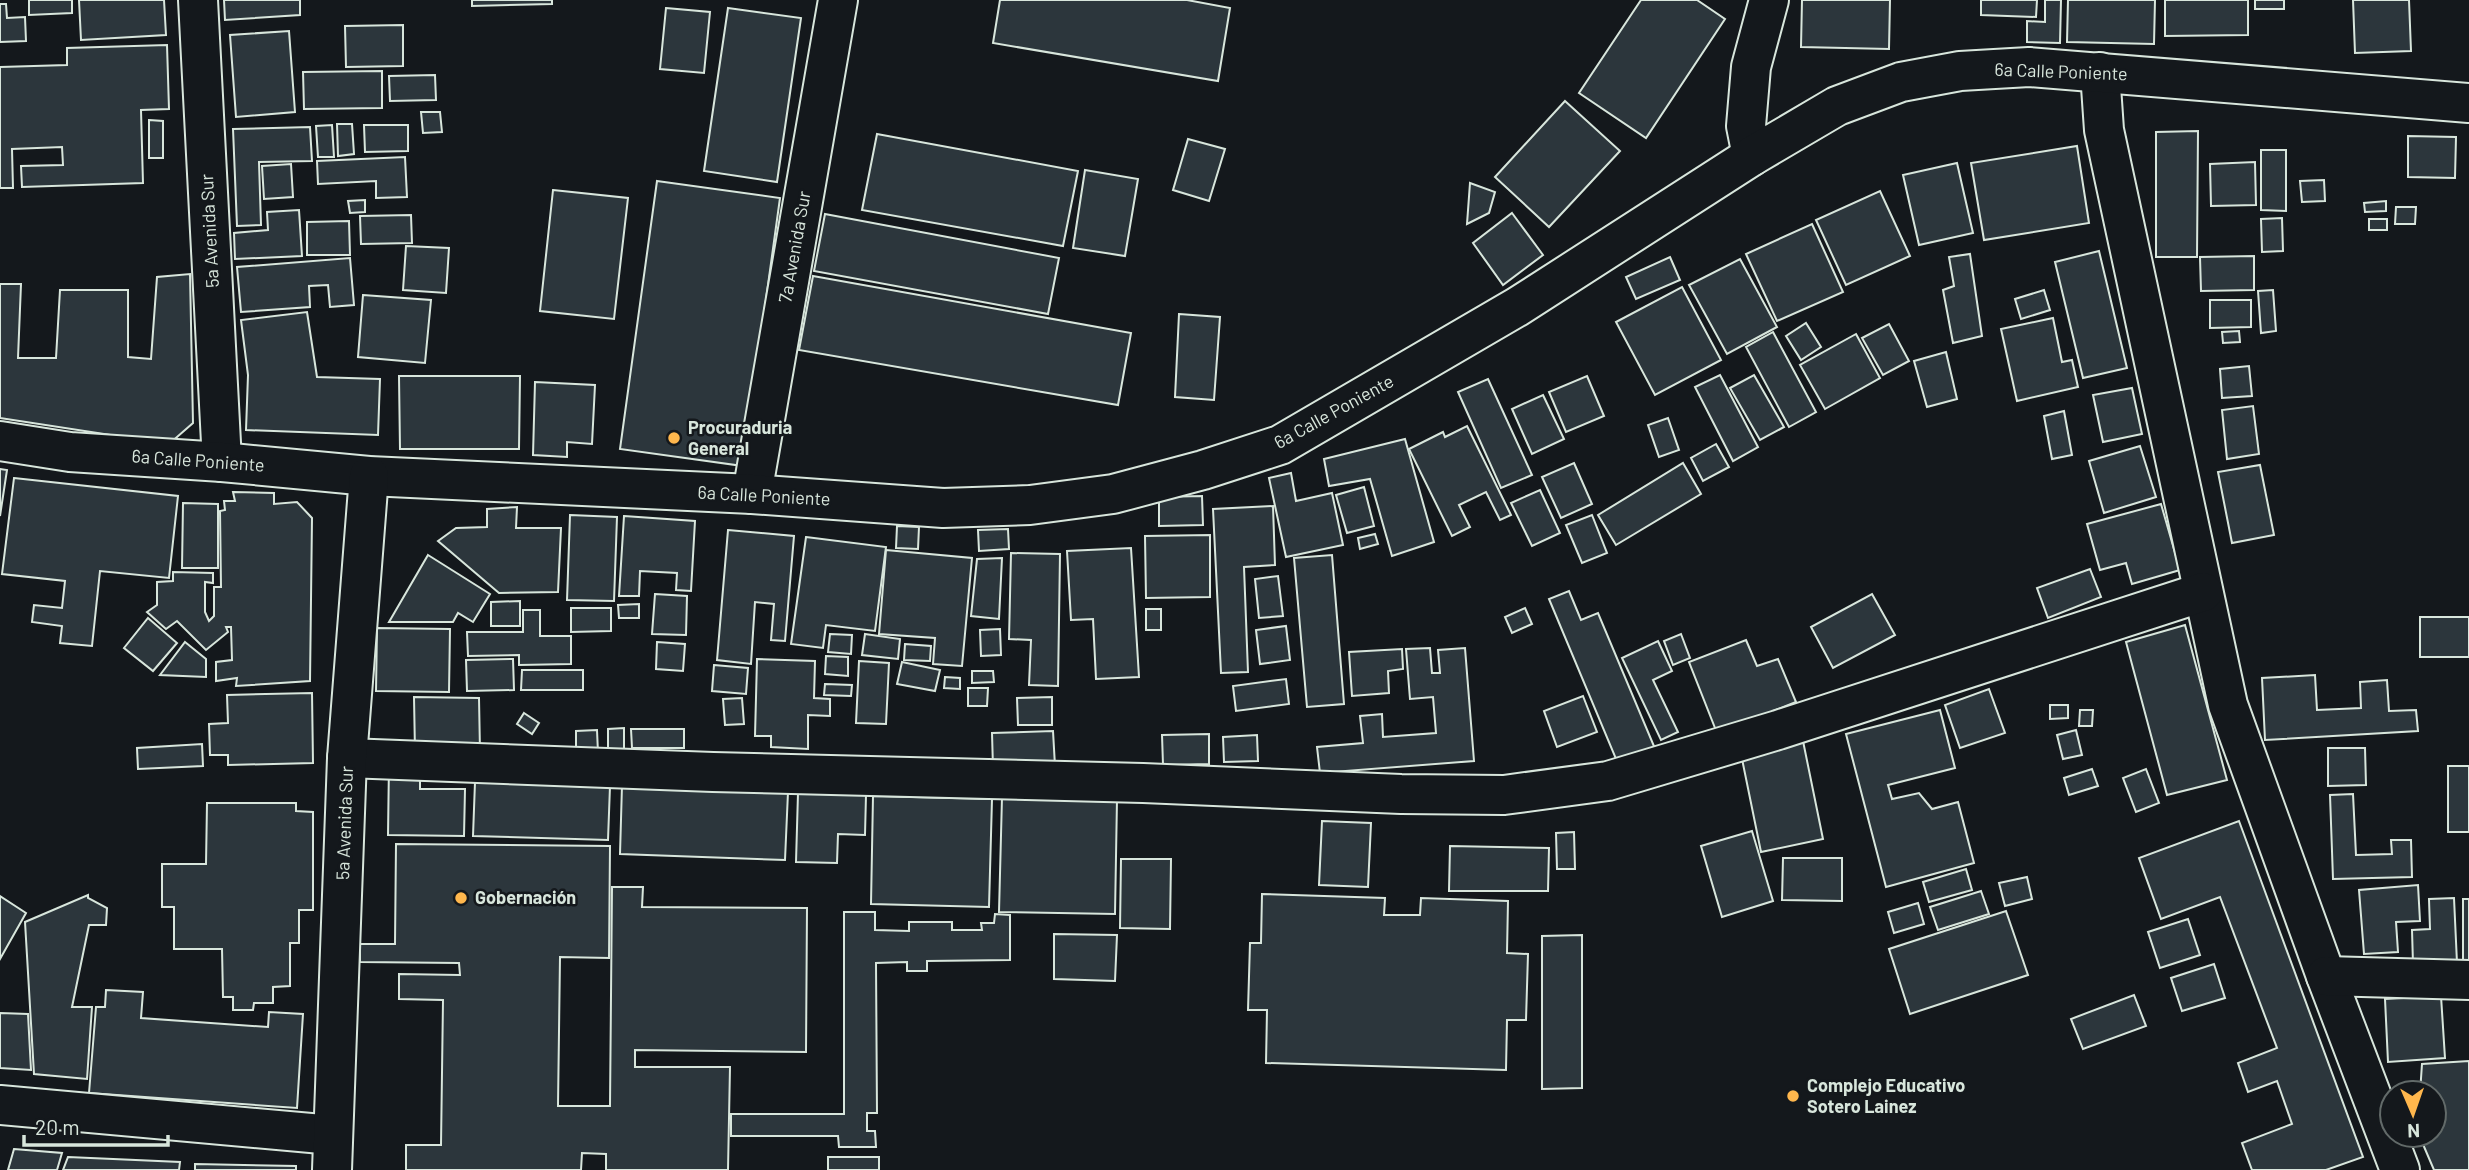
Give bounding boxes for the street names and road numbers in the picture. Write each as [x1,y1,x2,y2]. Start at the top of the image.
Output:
street label: 6a Calle Poniente [1994,58,2128,84]
street label: 5a Avenida Sur [195,173,223,289]
street label: 7a Avenida Sur [773,189,815,304]
street label: 6a Calle Poniente [1270,369,1397,453]
street label: 6a Calle Poniente [131,444,265,476]
street label: 6a Calle Poniente [697,481,831,509]
street label: 5a Avenida Sur [331,765,357,880]

